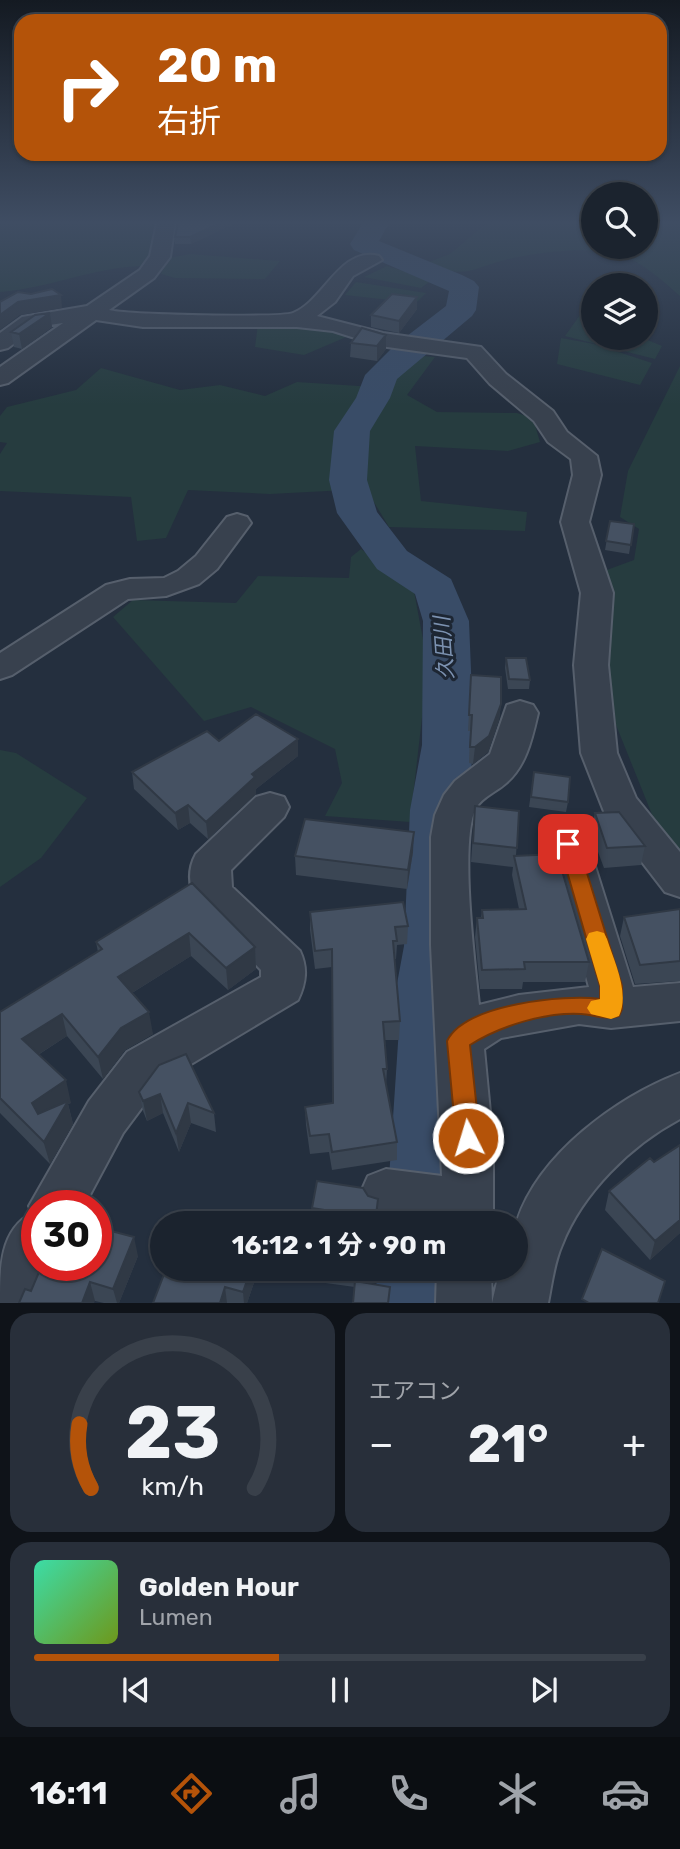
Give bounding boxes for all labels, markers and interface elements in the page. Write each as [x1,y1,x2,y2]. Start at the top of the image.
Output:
text: 20 m [157,36,278,94]
icon: right [42,42,133,133]
text: 右折 [157,102,221,140]
map controls [581,182,658,350]
button: search [581,182,658,259]
button: layers [581,273,658,350]
water label: 久田川 [429,614,458,680]
pin [538,814,598,874]
icon: arrive [549,825,587,863]
position arrow [431,1101,505,1175]
speed limit sign: 30 [21,1190,112,1281]
text: 16:12 · 1 分 · 90 m [232,1230,446,1261]
text: エアコン [369,1377,461,1405]
text: 23 [125,1391,220,1477]
text: 21° [468,1413,549,1475]
text: − [369,1421,394,1467]
text: + [622,1421,646,1467]
text: km/h [141,1472,204,1501]
text: Golden Hour [139,1572,299,1603]
text: Lumen [139,1603,213,1631]
icon: previous [117,1671,155,1709]
icon: pause [321,1671,359,1709]
icon: next [525,1671,563,1709]
icon: directions [167,1769,216,1818]
icon: music [276,1769,325,1818]
icon: phone [384,1769,433,1818]
icon: climate [493,1769,542,1818]
icon: car [601,1769,650,1818]
text: 16:11 [30,1774,108,1812]

